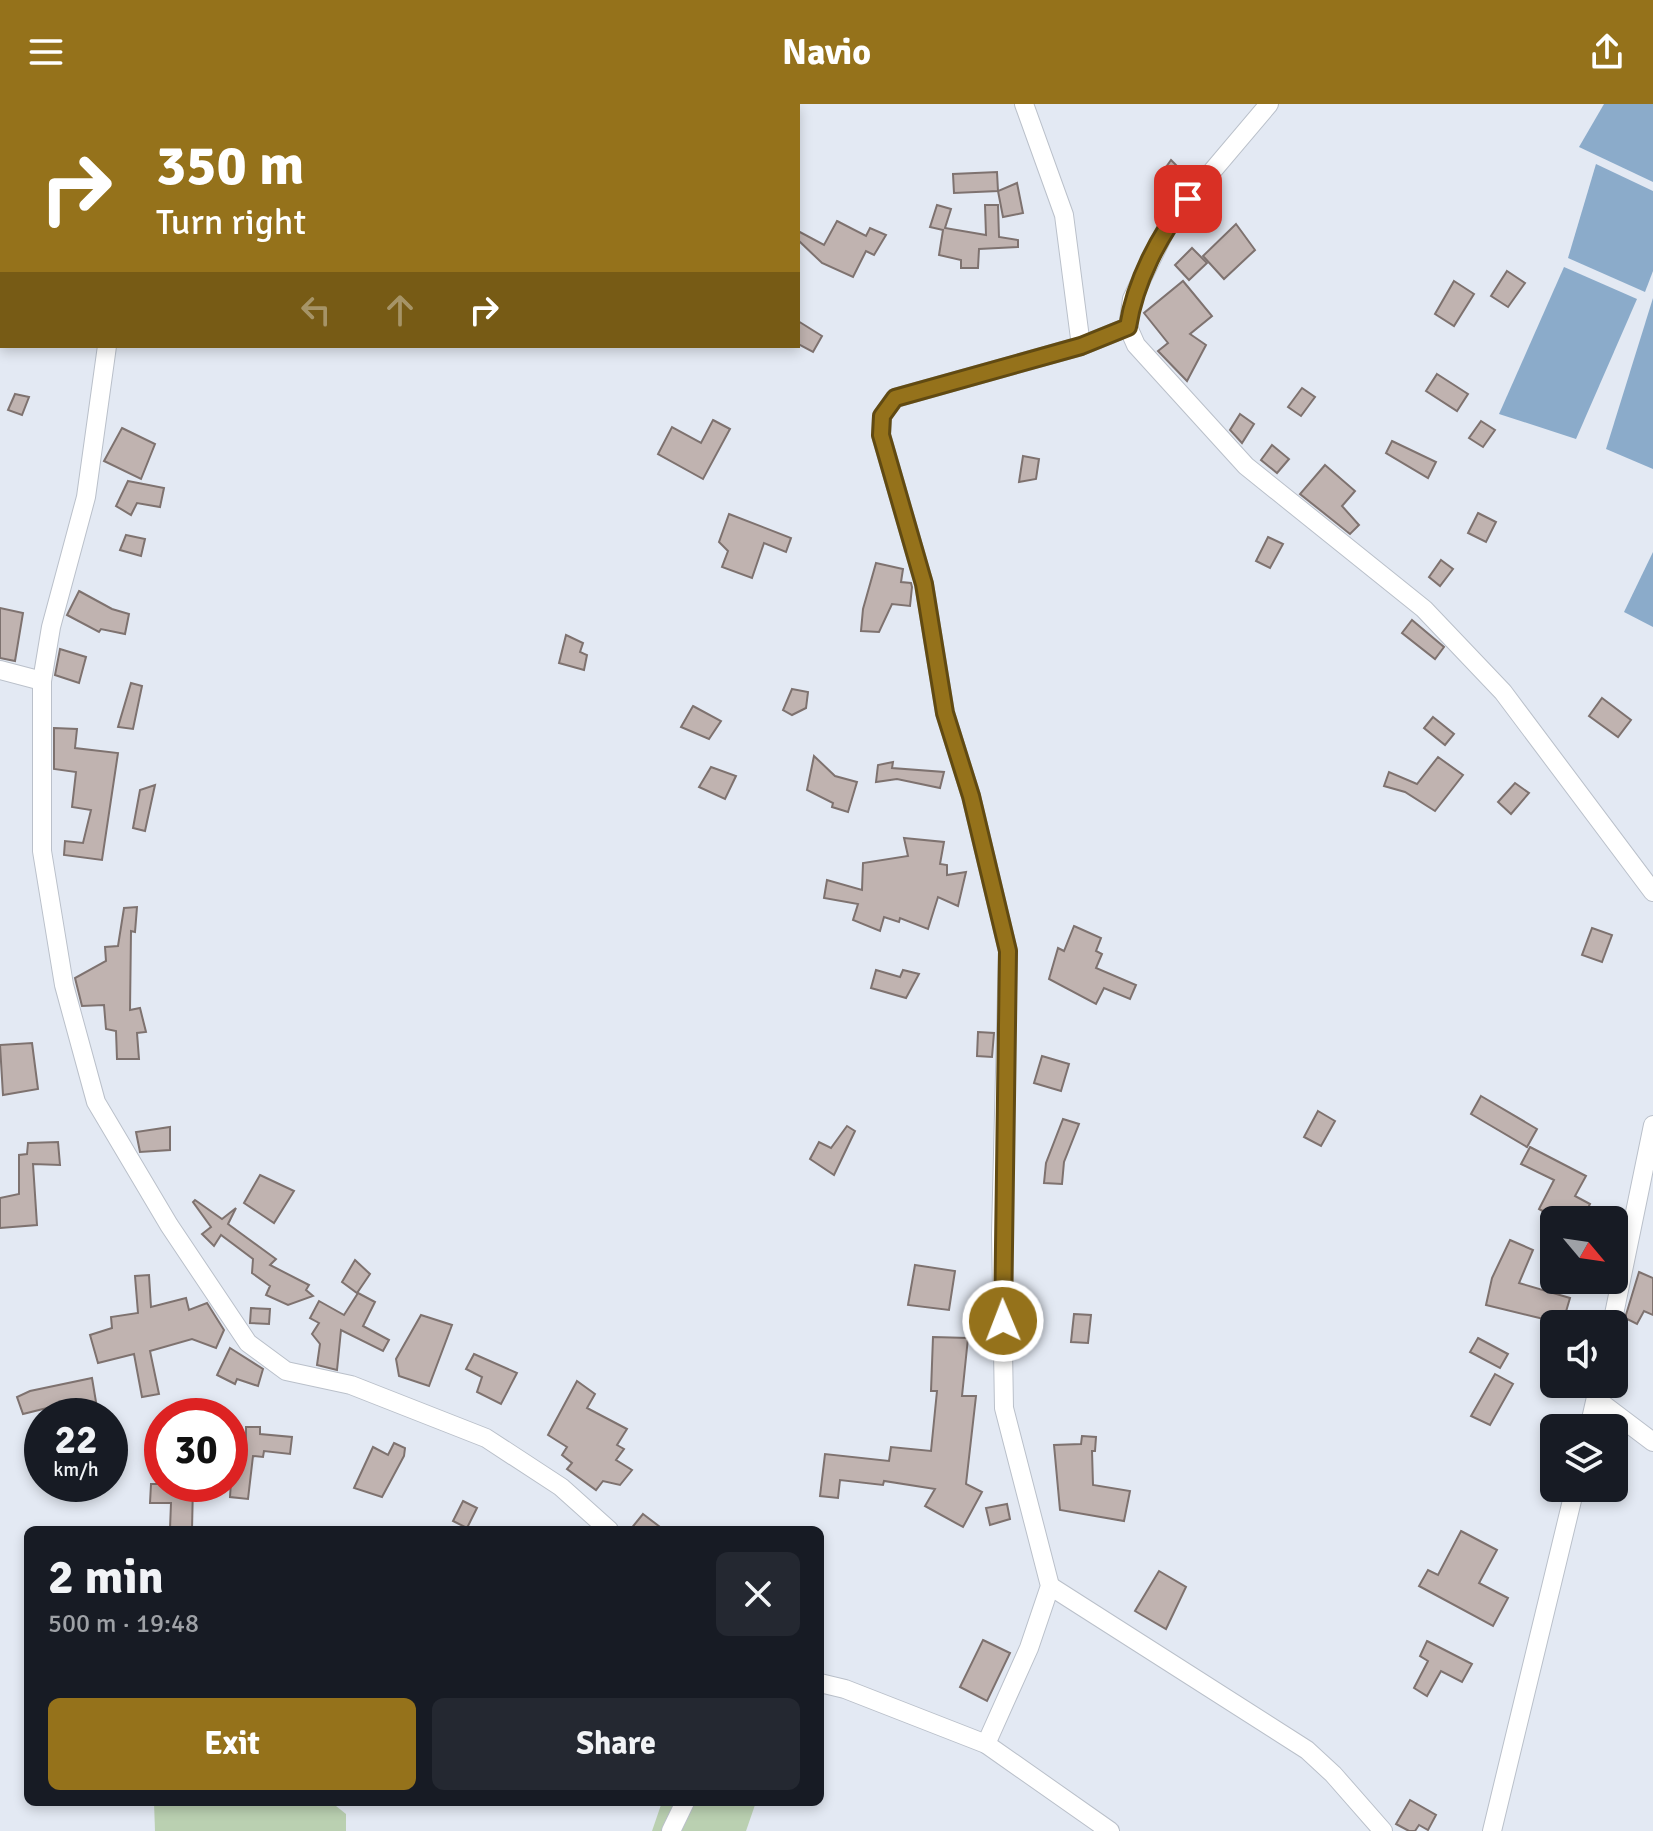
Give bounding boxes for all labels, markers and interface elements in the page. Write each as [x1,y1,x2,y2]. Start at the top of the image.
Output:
icon: menu [24,30,68,74]
text: Navio [782,30,871,75]
icon: share [1585,30,1629,74]
text: 350 m [156,131,304,200]
icon: right [24,136,128,240]
pin [1154,165,1222,233]
icon: arrive [1166,177,1210,221]
text: Turn right [156,200,306,245]
icon: left [294,288,338,332]
icon: ahead [378,288,422,332]
icon: right [462,288,506,332]
north arrow [1540,1206,1628,1294]
map controls [1540,1206,1628,1502]
position arrow [961,1279,1045,1363]
button: sound [1540,1310,1628,1398]
speed limit sign: 30 [144,1398,248,1502]
button: layers [1540,1414,1628,1502]
text: 22 [54,1415,98,1465]
text: km/h [53,1457,99,1482]
text: 2 min [48,1548,164,1607]
button: close [716,1552,800,1636]
text: 500 m · 19:48 [48,1608,199,1640]
button: Exit [48,1698,416,1790]
button: Share [432,1698,800,1790]

